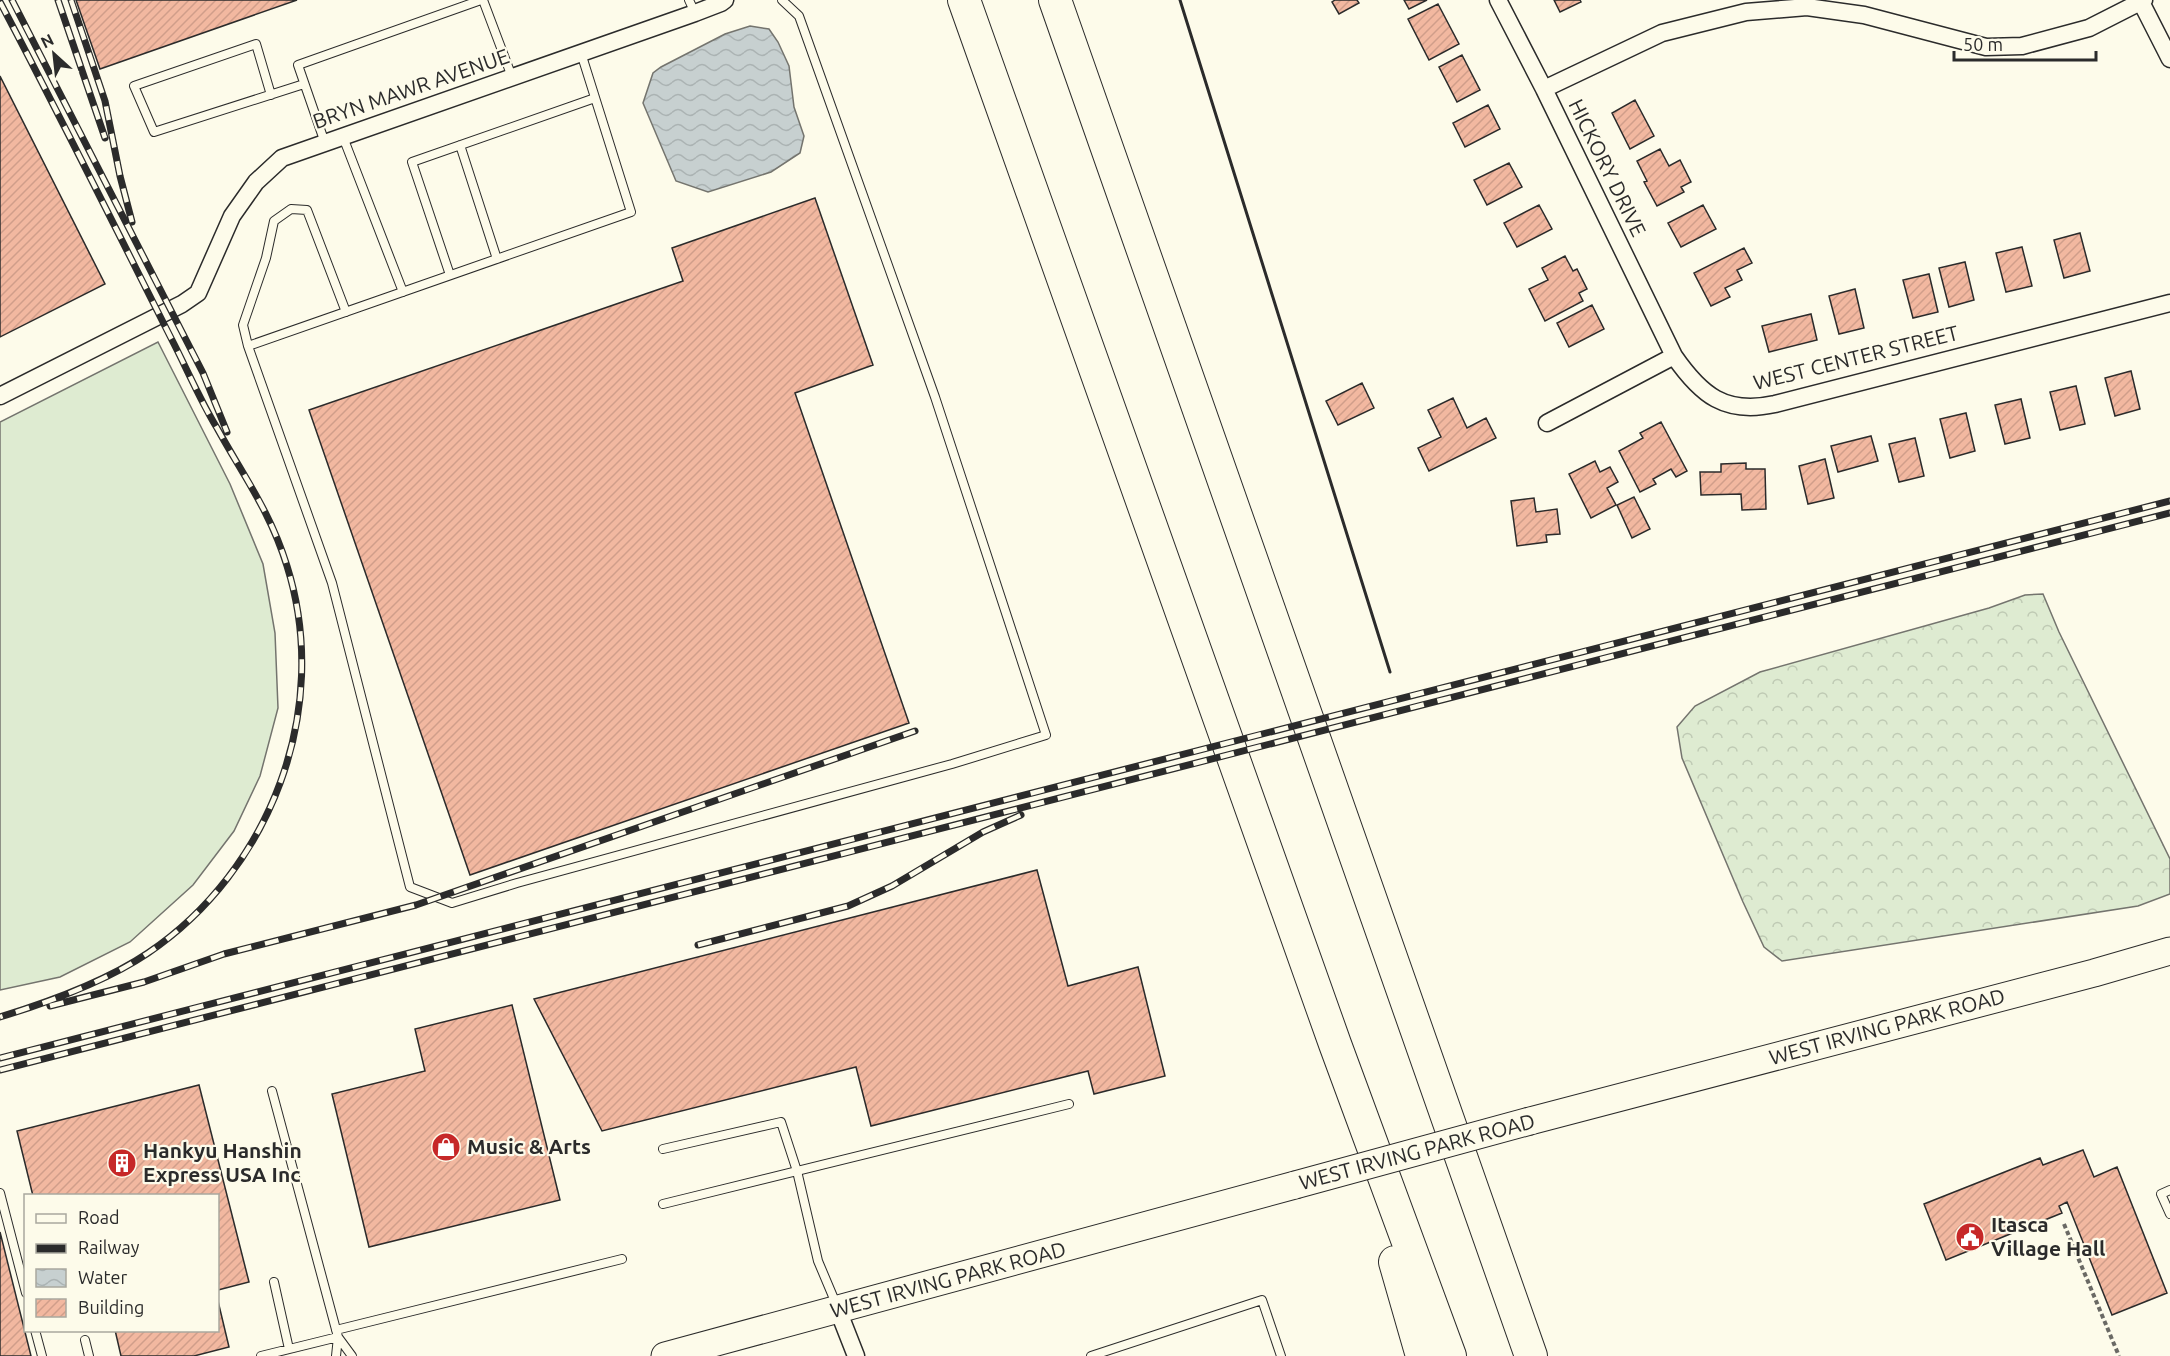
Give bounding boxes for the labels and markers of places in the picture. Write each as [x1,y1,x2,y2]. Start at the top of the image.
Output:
shop icon: Music & Arts [430,1131,462,1163]
place label: Music & Arts [467,1134,591,1158]
place label: Hankyu Hanshin Express USA Inc [143,1138,302,1186]
building icon: Hankyu Hanshin Express USA Inc [106,1147,138,1179]
place label: Itasca Village Hall [1991,1212,2105,1260]
public building icon: Itasca Village Hall [1954,1221,1986,1253]

